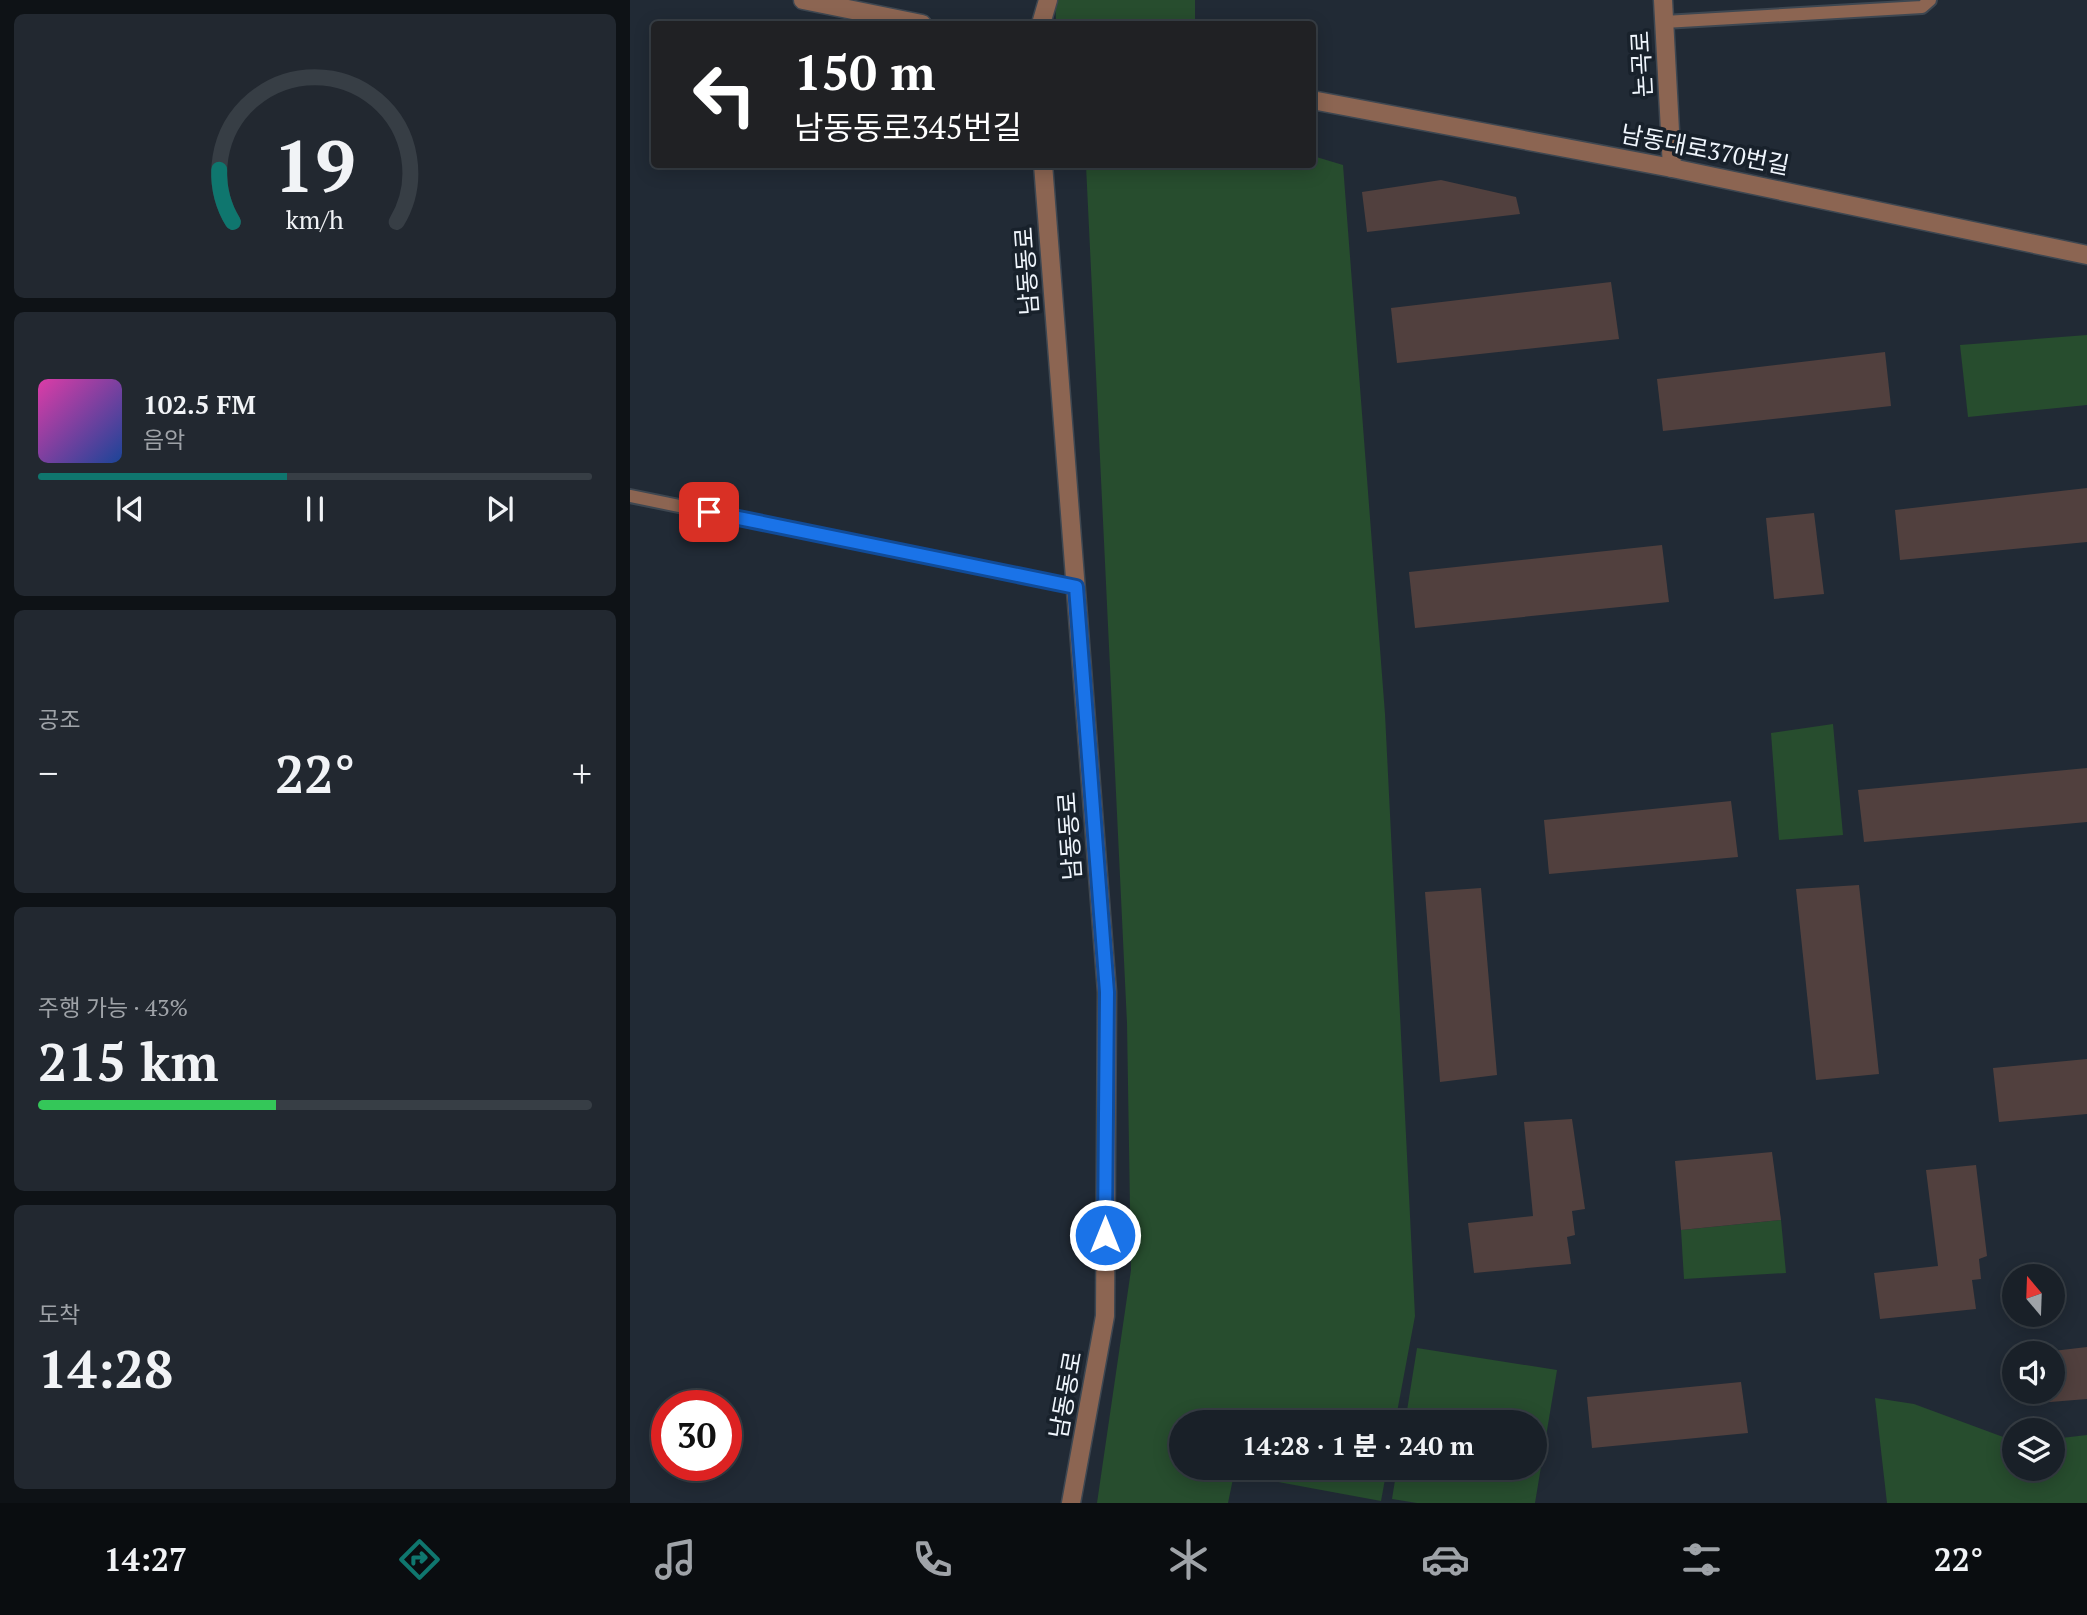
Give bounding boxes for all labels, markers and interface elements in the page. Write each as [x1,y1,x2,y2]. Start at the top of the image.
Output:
street label: 논곡로 [1623,30,1659,98]
text: 150 m [794,39,936,104]
icon: left [679,49,770,140]
text: 남동동로345번길 [794,106,1022,148]
text: 19 [274,116,356,213]
street label: 남동대로370번길 [1618,117,1792,181]
text: km/h [286,203,344,236]
street label: 남동동로 [1007,226,1045,316]
text: 102.5 FM [143,387,256,421]
text: 음악 [143,424,185,455]
pin [679,482,739,542]
icon: previous [111,490,149,528]
icon: pause [296,490,334,528]
icon: next [481,490,519,528]
icon: arrive [690,493,728,531]
text: 공조 [38,704,80,735]
text: 22° [275,739,355,808]
text: − [38,748,58,798]
text: + [572,748,592,798]
street label: 남동동로 [1050,791,1088,881]
text: 주행 가능 · 43% [38,992,188,1023]
text: 215 km [38,1027,219,1096]
position arrow [1068,1198,1142,1272]
north arrow [2002,1264,2065,1326]
map controls [2002,1264,2065,1481]
text: 도착 [38,1299,80,1330]
text: 14:28 [38,1334,173,1403]
button: sound [2002,1341,2065,1404]
street label: 남동동로 [1042,1349,1088,1441]
speed limit sign: 30 [651,1390,742,1481]
button: layers [2002,1418,2065,1481]
text: 14:28 · 1 분 · 240 m [1242,1428,1474,1462]
icon: directions [395,1535,444,1584]
icon: music [651,1535,700,1584]
icon: phone [908,1535,957,1584]
icon: climate [1164,1535,1213,1584]
icon: car [1421,1535,1470,1584]
icon: filters [1677,1535,1726,1584]
text: 14:27 [104,1538,187,1580]
text: 22° [1934,1538,1983,1580]

